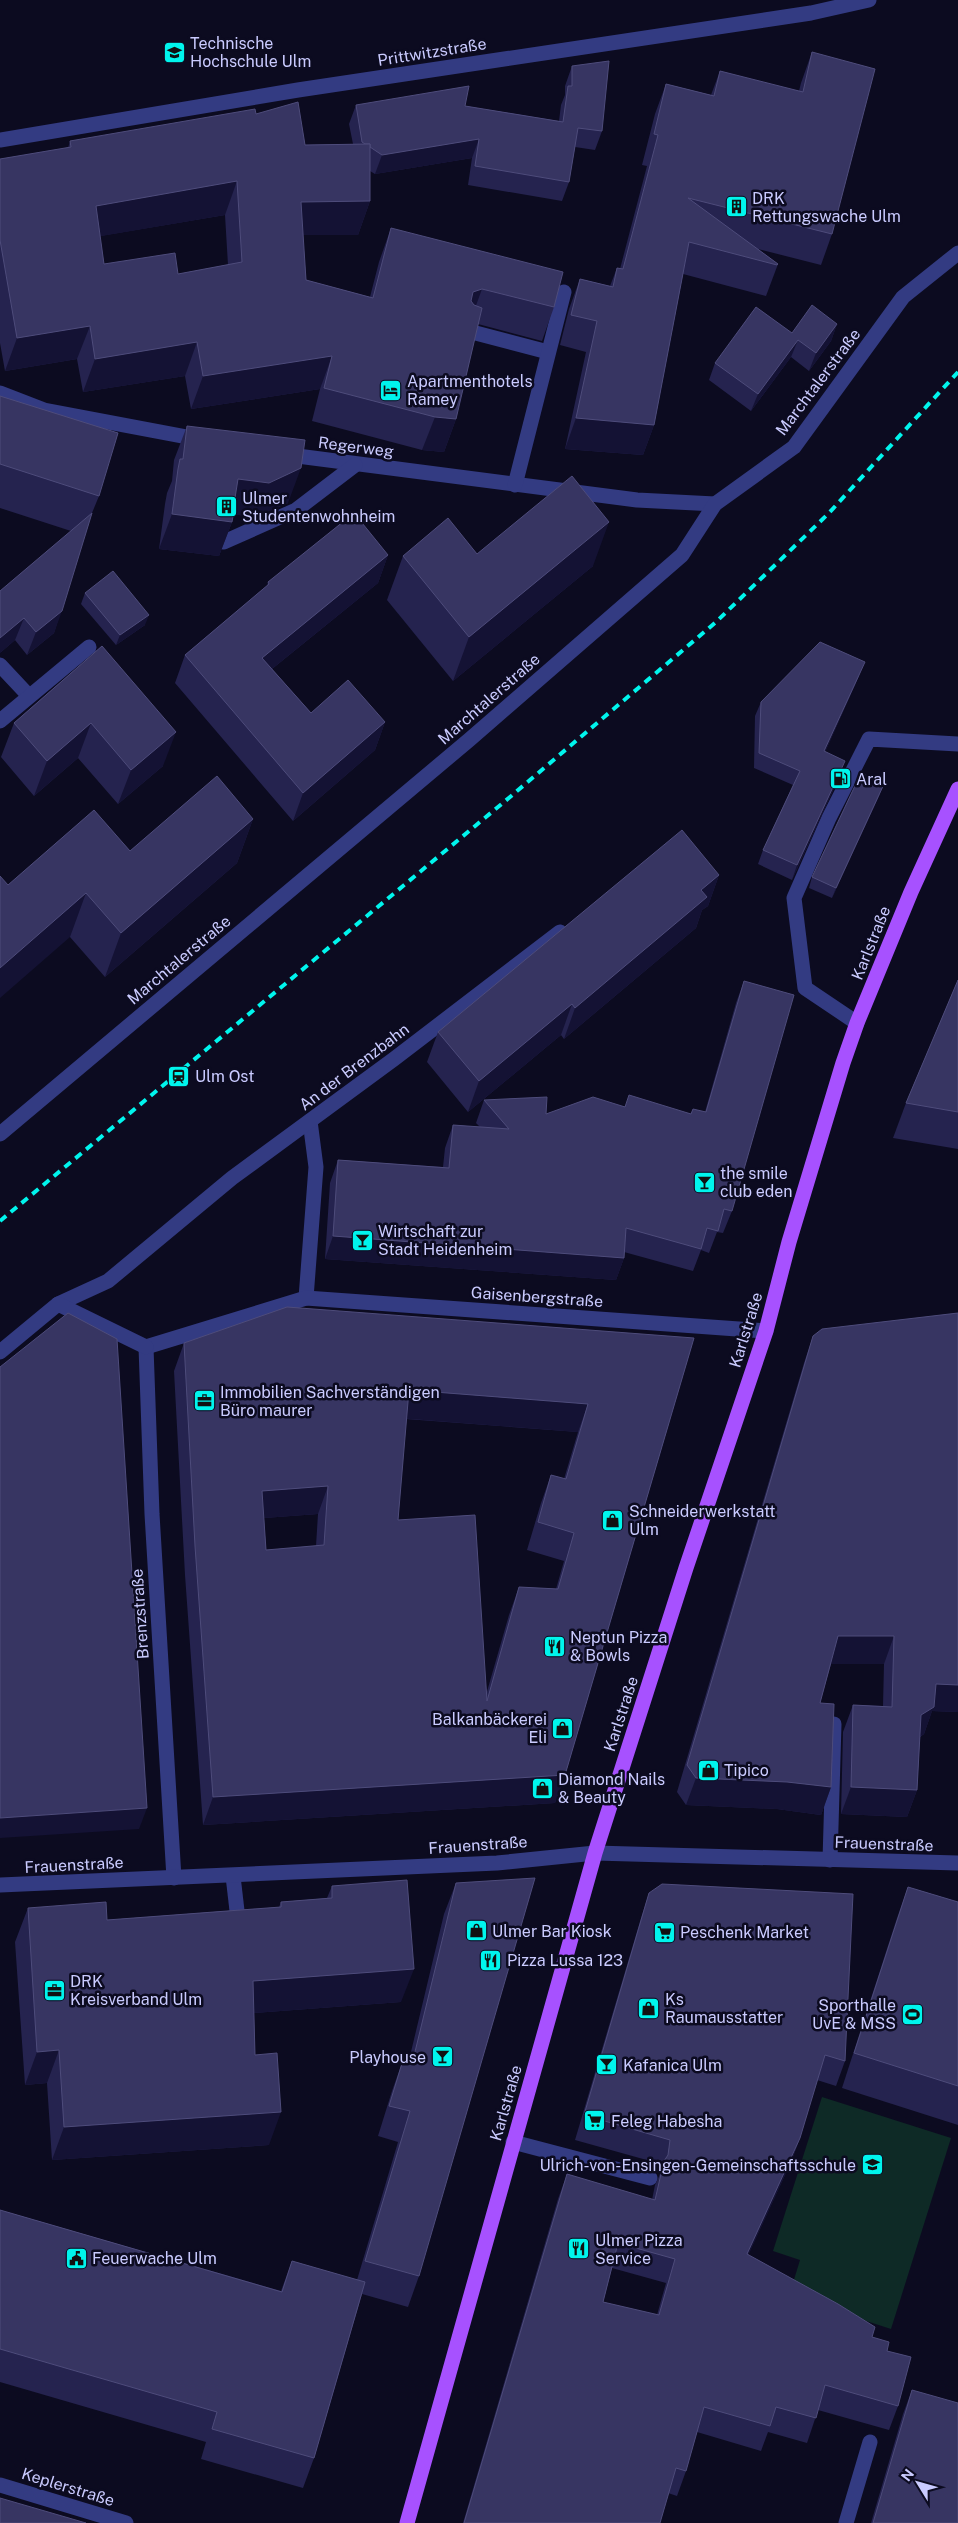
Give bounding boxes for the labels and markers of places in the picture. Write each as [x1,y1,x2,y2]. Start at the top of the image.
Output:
place label: Technische Hochschule Ulm [190,34,311,71]
school or university icon: Technische Hochschule Ulm [162,40,186,64]
place label: DRK Rettungswache Ulm [752,189,901,226]
building icon: DRK Rettungswache Ulm [724,195,748,219]
place label: Apartmenthotels Ramey [407,372,533,409]
hotel icon: Apartmenthotels Ramey [379,378,403,402]
place label: Ulmer Studentenwohnheim [242,489,395,526]
building icon: Ulmer Studentenwohnheim [214,495,238,519]
fuel station icon: Aral [828,767,852,791]
place label: Aral [856,770,887,789]
station icon: Ulm Ost [167,1064,191,1088]
place label: Ulm Ost [195,1067,255,1086]
place label: the smile club eden [720,1164,793,1201]
bar icon: the smile club eden [692,1170,716,1194]
place label: Wirtschaft zur Stadt Heidenheim [378,1222,512,1259]
bar icon: Wirtschaft zur Stadt Heidenheim [350,1228,374,1252]
place label: Immobilien Sachverständigen Büro maurer [220,1383,440,1420]
office icon: Immobilien Sachverständigen Büro maurer [192,1389,216,1413]
place label: Schneiderwerkstatt Ulm [629,1502,776,1539]
shop icon: Schneiderwerkstatt Ulm [601,1508,625,1532]
place label: Neptun Pizza & Bowls [570,1628,667,1665]
restaurant icon: Neptun Pizza & Bowls [542,1634,566,1658]
place label: Balkanbäckerei Eli [432,1710,547,1747]
shop icon: Balkanbäckerei Eli [551,1716,575,1740]
shop icon: Tipico [696,1758,720,1782]
place label: Tipico [724,1761,769,1780]
place label: Diamond Nails & Beauty [558,1770,665,1807]
shop icon: Diamond Nails & Beauty [530,1776,554,1800]
shop icon: Ulmer Bar Kiosk [464,1919,488,1943]
supermarket icon: Peschenk Market [652,1920,676,1944]
place label: Ulmer Bar Kiosk [492,1922,612,1941]
place label: Peschenk Market [680,1923,809,1942]
restaurant icon: Pizza Lussa 123 [479,1948,503,1972]
place label: Pizza Lussa 123 [507,1951,623,1970]
place label: DRK Kreisverband Ulm [70,1972,202,2009]
office icon: DRK Kreisverband Ulm [42,1978,66,2002]
place label: Ks Raumausstatter [665,1990,783,2027]
shop icon: Ks Raumausstatter [637,1996,661,2020]
place label: Sporthalle UvE & MSS [812,1996,896,2033]
sports icon: Sporthalle UvE & MSS [900,2002,924,2026]
bar icon: Playhouse [430,2045,454,2069]
place label: Playhouse [349,2048,426,2067]
bar icon: Kafanica Ulm [595,2053,619,2077]
place label: Kafanica Ulm [623,2056,722,2075]
supermarket icon: Feleg Habesha [583,2109,607,2133]
place label: Feleg Habesha [611,2112,722,2131]
school or university icon: Ulrich-von-Ensingen-Gemeinschaftsschule [860,2153,884,2177]
place label: Ulrich-von-Ensingen-Gemeinschaftsschule [539,2156,856,2175]
place label: Ulmer Pizza Service [595,2231,683,2268]
restaurant icon: Ulmer Pizza Service [567,2237,591,2261]
public building icon: Feuerwache Ulm [64,2246,88,2270]
place label: Feuerwache Ulm [92,2249,217,2268]

